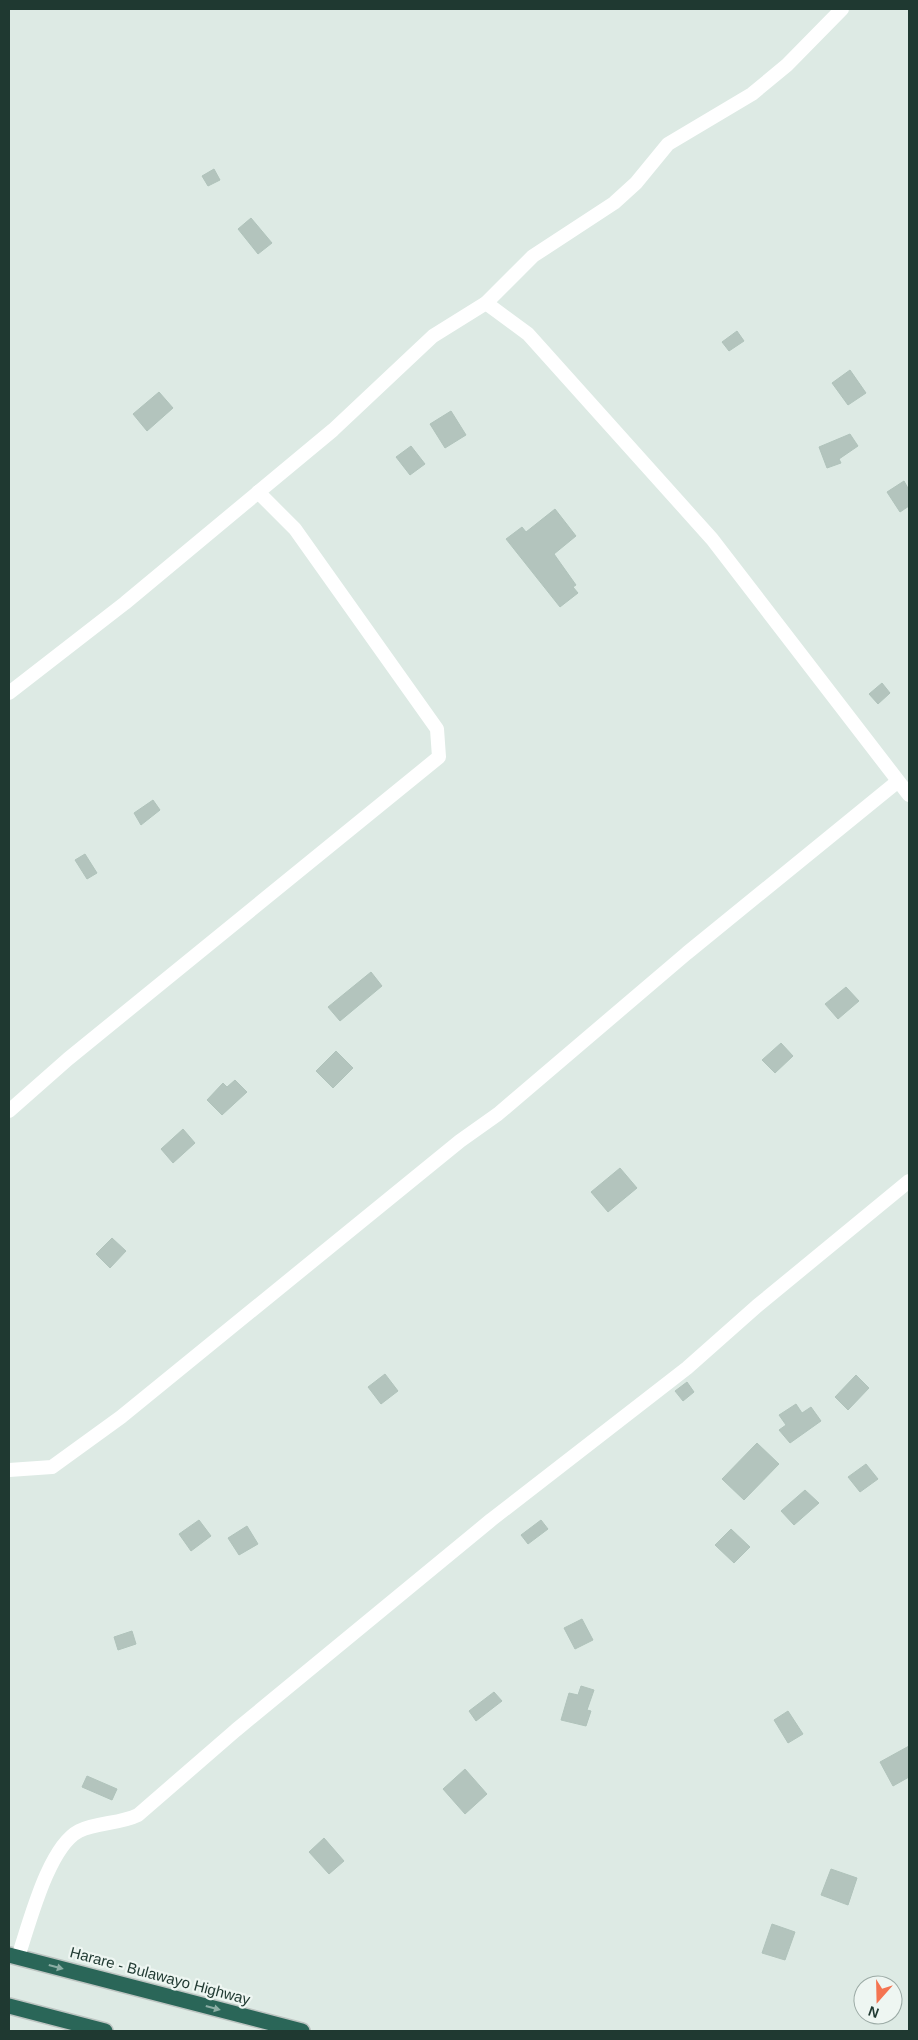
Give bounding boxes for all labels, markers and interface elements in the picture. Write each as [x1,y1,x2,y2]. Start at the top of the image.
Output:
street label: Harare - Bulawayo Highway [68,1943,253,2008]
one-way arrow [48,1963,63,1971]
north arrow [853,1975,903,2025]
text: N [866,2003,881,2021]
one-way arrow [206,2004,221,2012]

